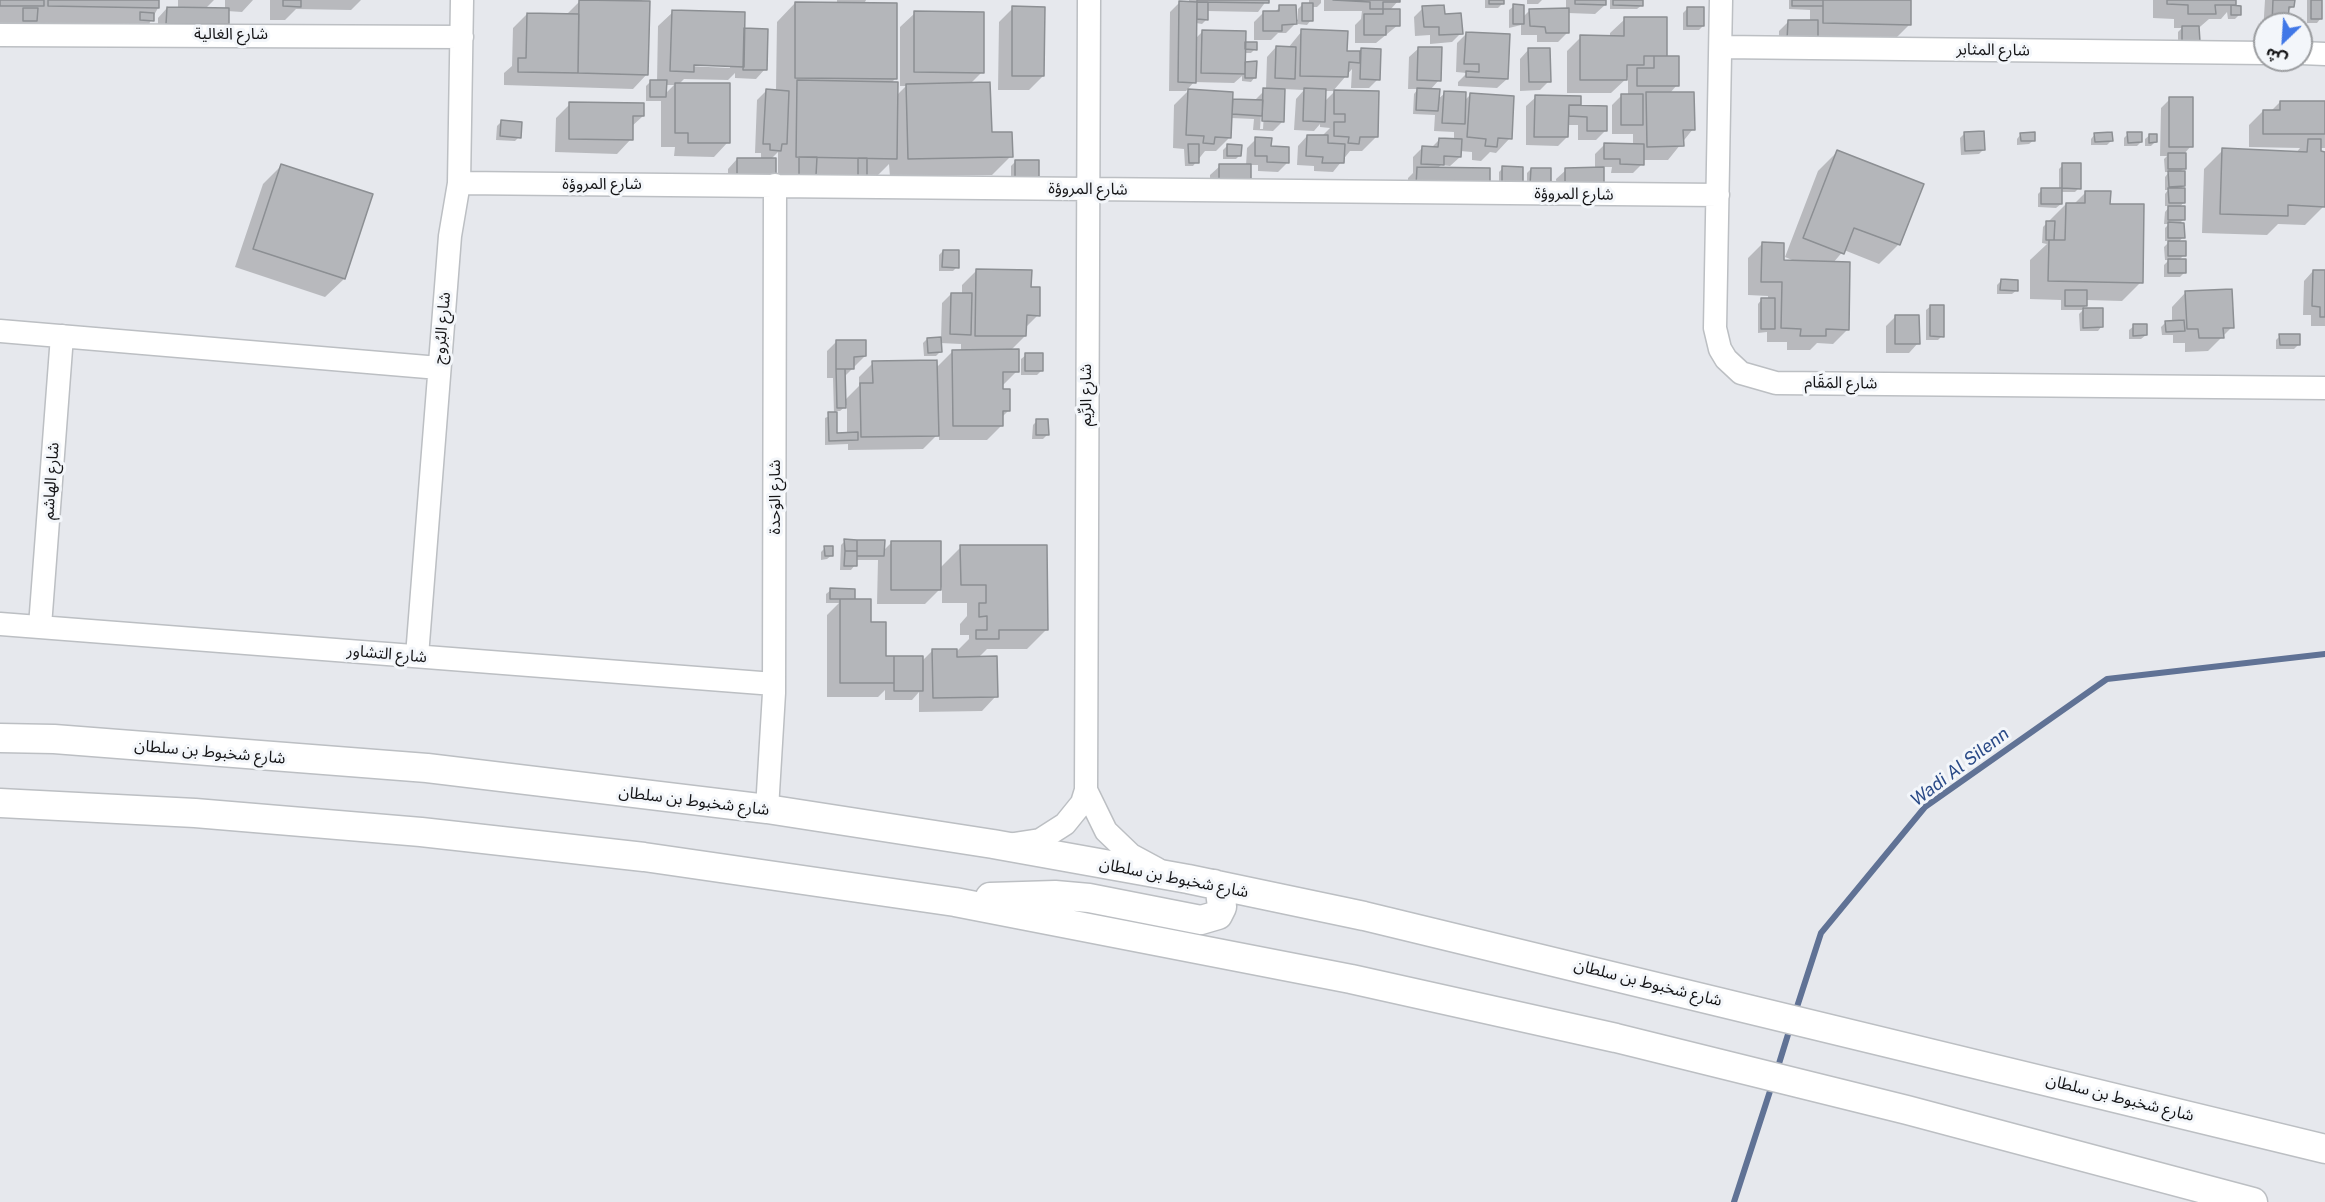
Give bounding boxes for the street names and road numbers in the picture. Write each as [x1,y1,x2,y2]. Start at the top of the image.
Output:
street label: شارع الغالية [194,24,268,44]
street label: شارع المثابر [1956,40,2030,60]
street label: شارع المروؤة [562,174,642,194]
street label: شارع المروؤة [1048,179,1128,199]
street label: شارع المروؤة [1534,184,1614,204]
street label: شارع البُروج [429,291,455,365]
street label: شارع الرِّيم [1076,364,1096,426]
street label: شارع المَقَام [1805,373,1877,393]
street label: شارع الهاشم [39,442,63,520]
street label: شارع الوَحدة [765,459,785,535]
street label: شارع التشاور [346,641,428,667]
street label: شارع شخبوط بن سلطان [134,736,286,768]
street label: شارع شخبوط بن سلطان [618,782,770,820]
street label: شارع شخبوط بن سلطان [1098,854,1250,902]
street label: شارع شخبوط بن سلطان [1572,955,1724,1011]
street label: شارع شخبوط بن سلطان [2044,1070,2196,1126]

